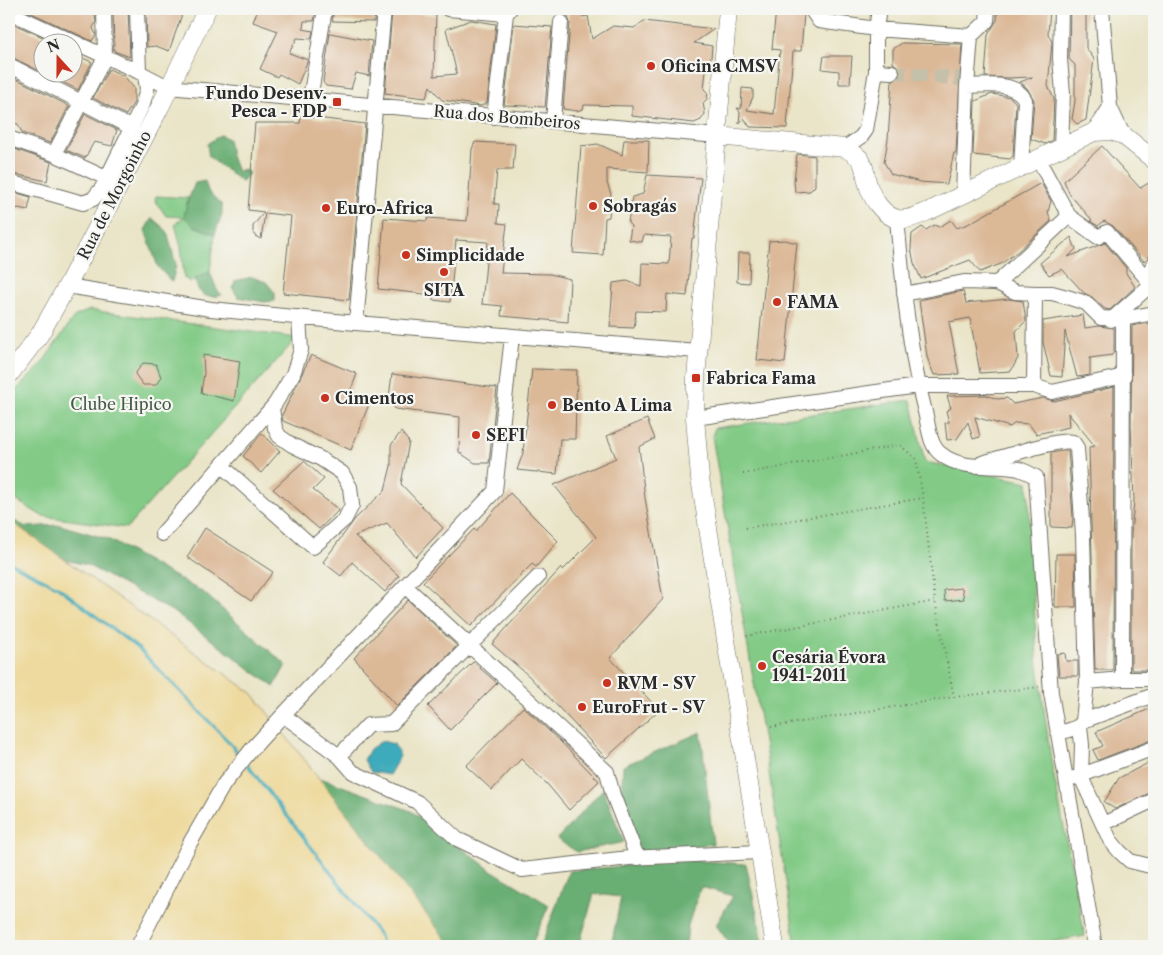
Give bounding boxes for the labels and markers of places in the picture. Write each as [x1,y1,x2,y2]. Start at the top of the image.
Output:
place label: Oficina CMSV [661,56,778,76]
marker: Oficina CMSV [645,60,657,72]
place label: Fundo Desenv. Pesca - FDP [205,83,327,121]
marker: Fundo Desenv. Pesca - FDP [331,96,343,108]
place label: Sobragás [603,196,677,216]
place label: Euro-Africa [336,198,434,218]
marker: Sobragás [587,200,599,212]
marker: Euro-Africa [320,202,332,214]
place label: Simplicidade [416,245,525,265]
marker: Simplicidade [400,249,412,261]
marker: SITA [438,266,450,278]
place label: SITA [424,280,465,300]
place label: FAMA [787,292,839,312]
marker: FAMA [771,296,783,308]
place label: Fabrica Fama [706,368,817,388]
marker: Fabrica Fama [690,372,702,384]
place label: Cimentos [335,388,414,408]
marker: Cimentos [319,392,331,404]
place label: Bento A Lima [562,395,673,415]
marker: Bento A Lima [546,399,558,411]
place label: SEFI [486,425,526,445]
marker: SEFI [470,429,482,441]
place label: Cesária Évora 1941-2011 [772,647,887,685]
marker: Cesária Évora 1941-2011 [756,660,768,672]
place label: RVM - SV [617,673,696,693]
marker: RVM - SV [601,677,613,689]
place label: EuroFrut - SV [592,697,705,717]
marker: EuroFrut - SV [576,701,588,713]

